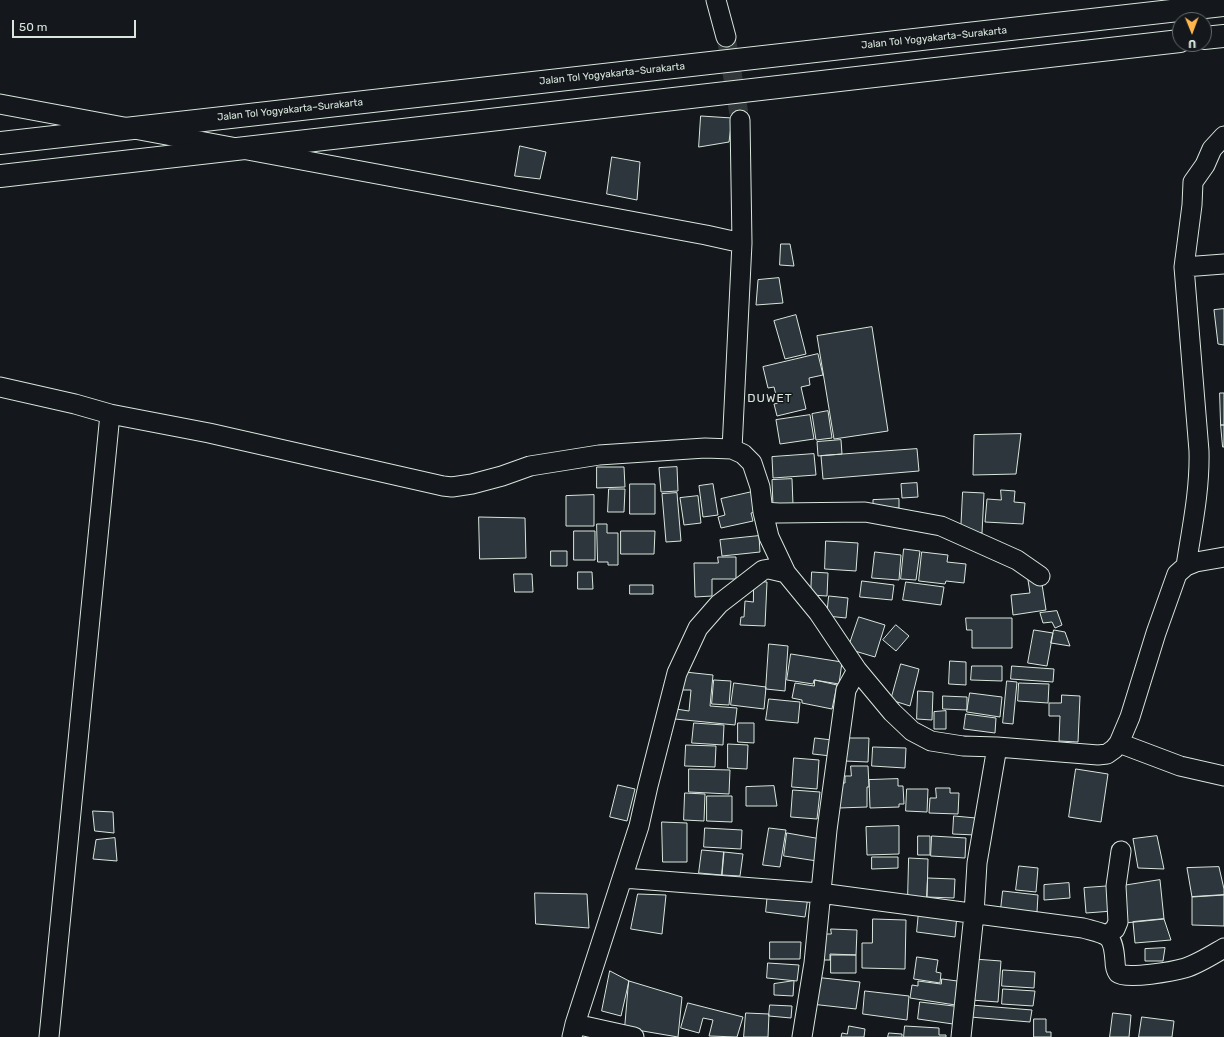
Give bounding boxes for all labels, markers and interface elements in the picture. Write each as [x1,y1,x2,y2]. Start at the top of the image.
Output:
scale bar [14,12,138,38]
north arrow [1172,12,1212,52]
text: 50 m [19,20,47,34]
street label: Jalan Tol Yogyakarta–Surakarta [860,24,1008,52]
text: U [1188,37,1196,50]
street label: Jalan Tol Yogyakarta–Surakarta [538,60,686,88]
street label: Jalan Tol Yogyakarta–Surakarta [216,96,364,124]
district label: DUWET [747,392,793,406]

